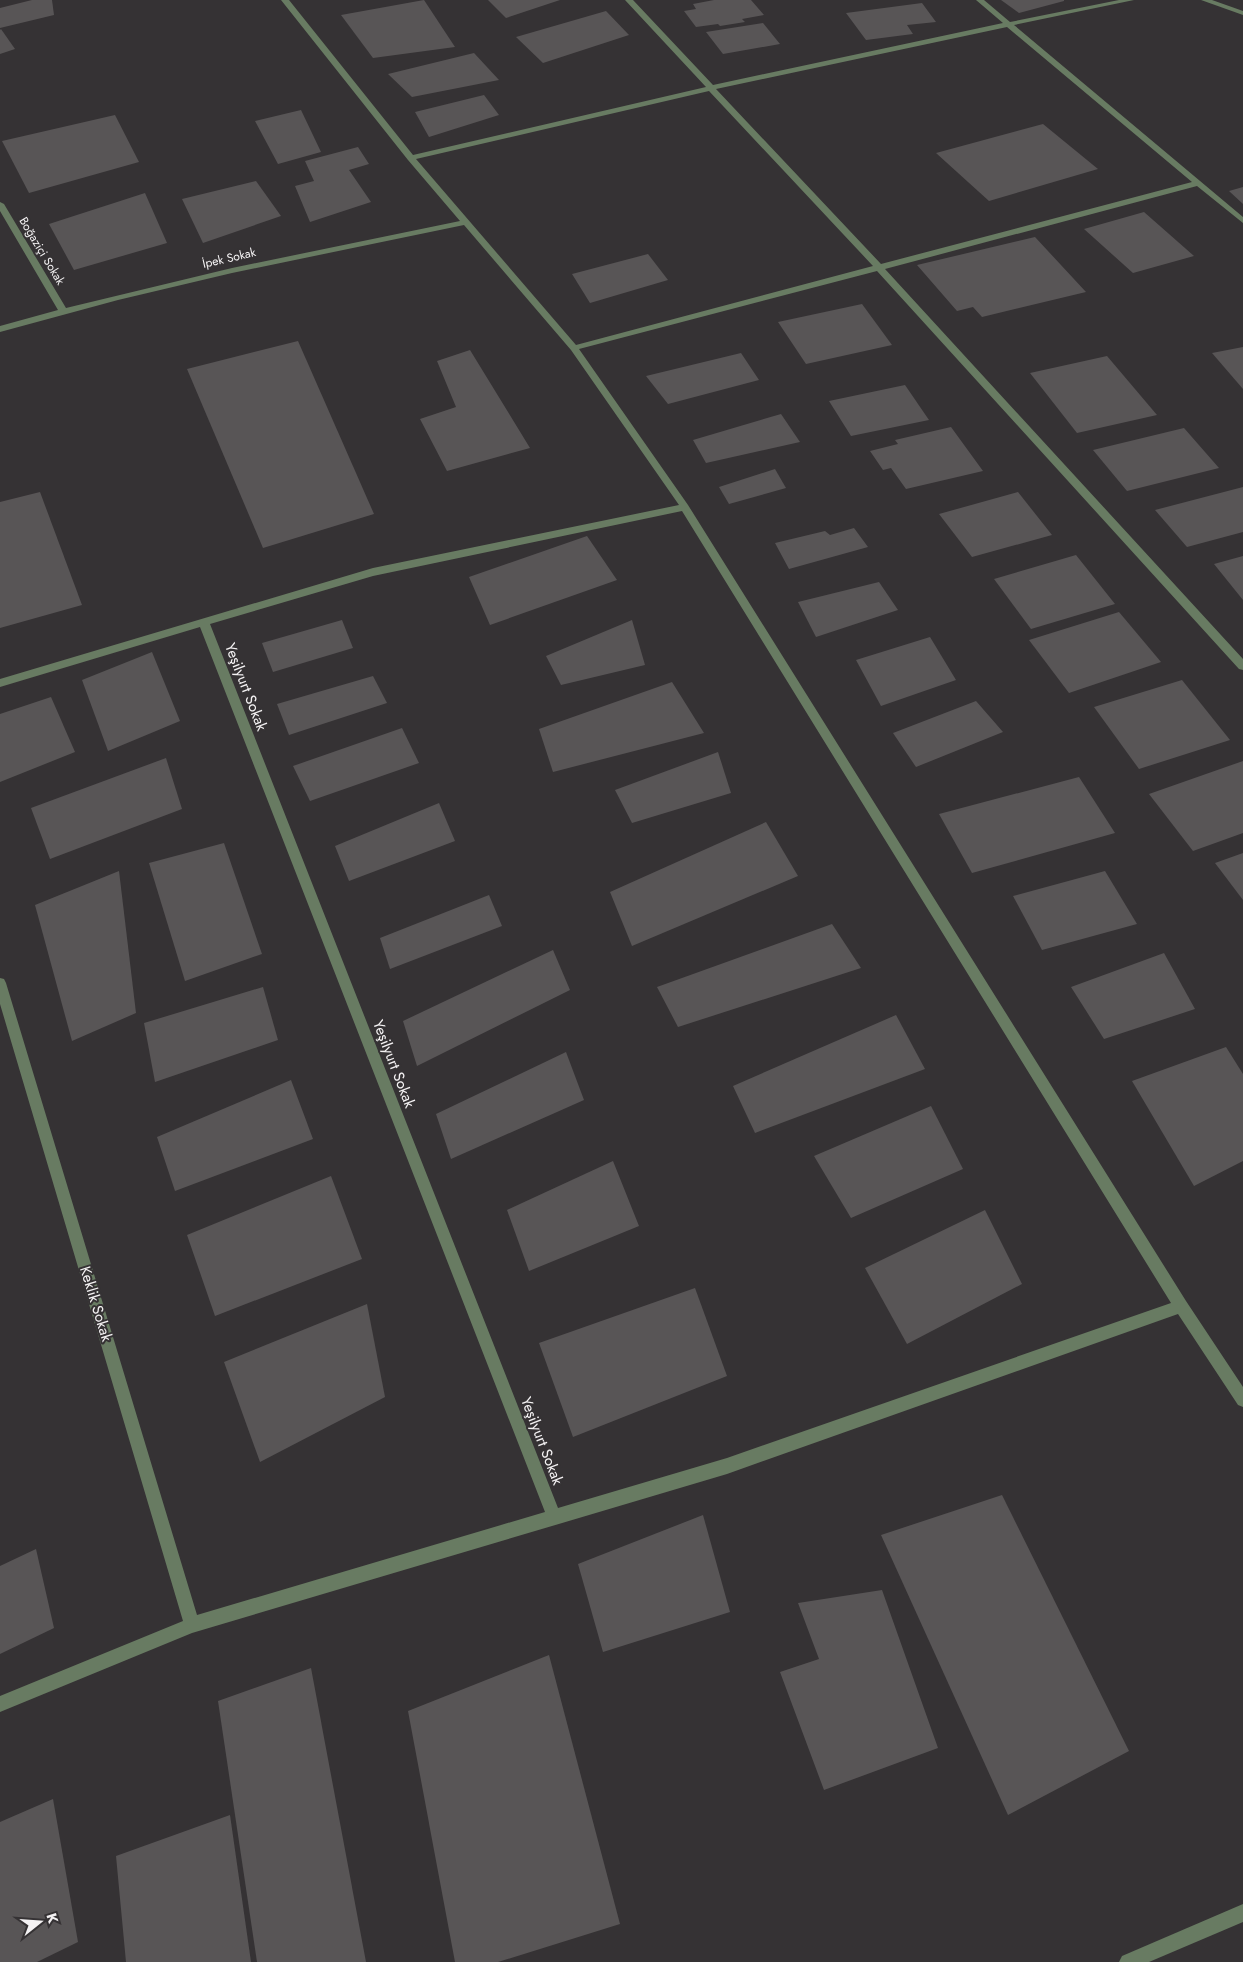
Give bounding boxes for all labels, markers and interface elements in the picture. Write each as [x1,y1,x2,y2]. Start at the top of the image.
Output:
street label: Boğaziçi Sokak [15,214,70,289]
street label: İpek Sokak [201,243,258,273]
street label: Yeşilyurt Sokak [219,640,273,735]
street label: Yeşilyurt Sokak [367,1017,421,1112]
street label: Keklik Sokak [74,1264,118,1345]
street label: Yeşilyurt Sokak [515,1394,569,1489]
north arrow [15,1897,65,1947]
text: K [41,1911,63,1926]

